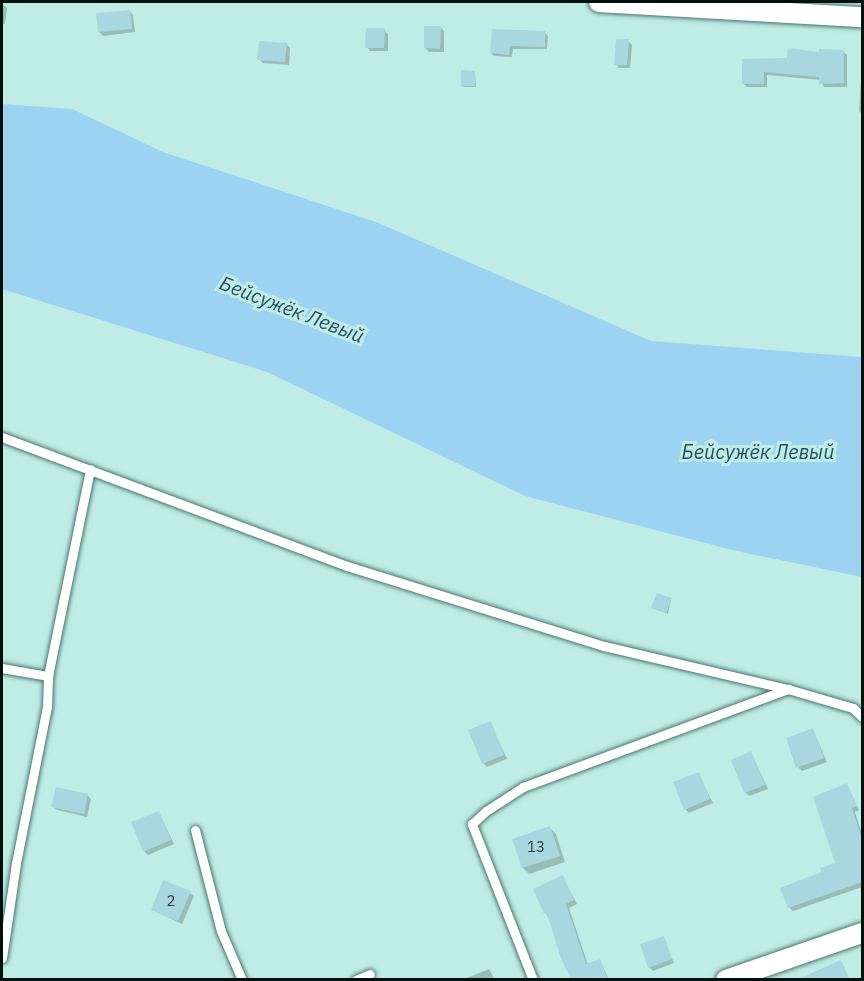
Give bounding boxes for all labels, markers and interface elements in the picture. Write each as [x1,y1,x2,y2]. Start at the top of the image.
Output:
water label: Бейсужёк Левый [216,270,368,348]
water label: Бейсужёк Левый [682,439,834,463]
house number: 13 [527,838,545,856]
house number: 2 [167,892,175,910]

